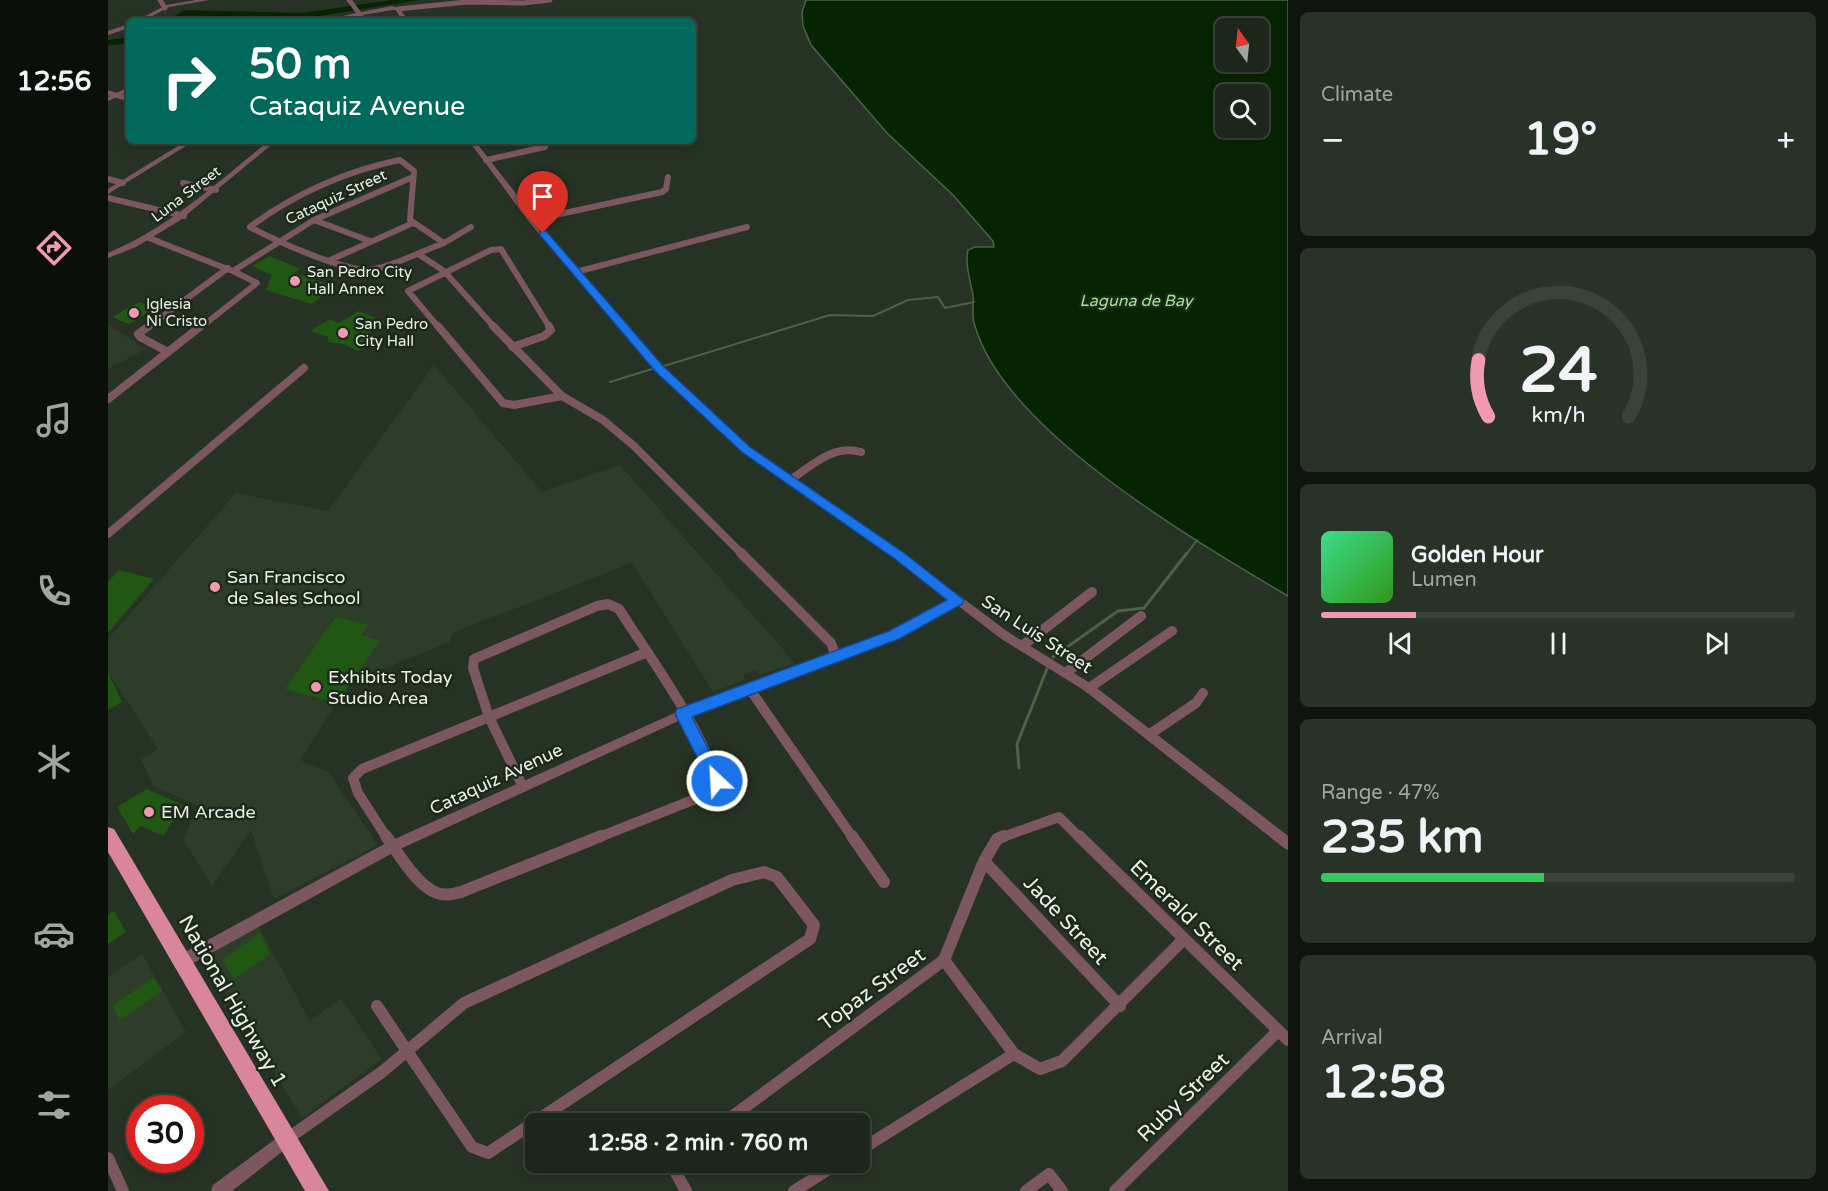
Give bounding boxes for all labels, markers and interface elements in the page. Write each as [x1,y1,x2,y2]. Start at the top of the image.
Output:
north arrow [1215,18,1269,72]
map controls [1215,18,1269,138]
text: 50 m [249,39,351,90]
icon: right [150,42,228,120]
text: 12:56 [17,65,91,98]
text: Climate [1321,83,1393,107]
button: search [1215,84,1269,138]
text: Cataquiz Avenue [249,90,465,123]
text: 19° [1524,113,1597,167]
text: − [1321,121,1345,160]
text: + [1776,121,1795,160]
street label: Luna Street [148,162,224,226]
street label: Cataquiz Street [283,166,390,228]
pin [517,171,568,233]
icon: arrive [526,180,559,213]
icon: directions [33,227,75,269]
place label: San Pedro City Hall Annex [307,263,412,298]
marker: San Pedro City Hall Annex [288,274,302,288]
water label: Laguna de Bay [1080,291,1195,311]
place label: Iglesia Ni Cristo [146,295,207,330]
marker: Iglesia Ni Cristo [127,306,141,320]
place label: San Pedro City Hall [355,315,428,350]
marker: San Pedro City Hall [336,326,350,340]
text: 24 [1519,334,1597,409]
icon: music [33,399,75,441]
text: km/h [1531,402,1585,428]
text: Golden Hour [1411,542,1543,568]
place label: San Francisco de Sales School [227,566,360,609]
text: Lumen [1411,568,1477,592]
icon: phone [33,570,75,612]
marker: San Francisco de Sales School [208,580,222,594]
street label: San Luis Street [978,590,1097,678]
icon: previous [1384,627,1417,660]
icon: pause [1542,627,1575,660]
icon: next [1700,627,1733,660]
place label: Exhibits Today Studio Area [328,666,453,709]
marker: Exhibits Today Studio Area [309,680,323,694]
street label: Cataquiz Avenue [426,739,566,819]
icon: climate [33,741,75,783]
position arrow [685,749,749,813]
text: Range · 47% [1321,781,1440,805]
place label: EM Arcade [161,801,256,823]
marker: EM Arcade [142,805,156,819]
text: 235 km [1321,811,1483,865]
street label: Emerald Street [1125,855,1249,976]
street label: Jade Street [1018,871,1113,970]
street label: National Highway 1 [173,911,292,1092]
icon: car [33,913,75,955]
street label: Topaz Street [814,942,930,1036]
text: Arrival [1321,1026,1383,1050]
street label: Ruby Street [1132,1048,1234,1147]
text: 12:58 [1321,1056,1446,1110]
icon: filters [33,1084,75,1126]
speed limit sign: 30 [126,1095,204,1173]
text: 12:58 · 2 min · 760 m [587,1130,808,1156]

